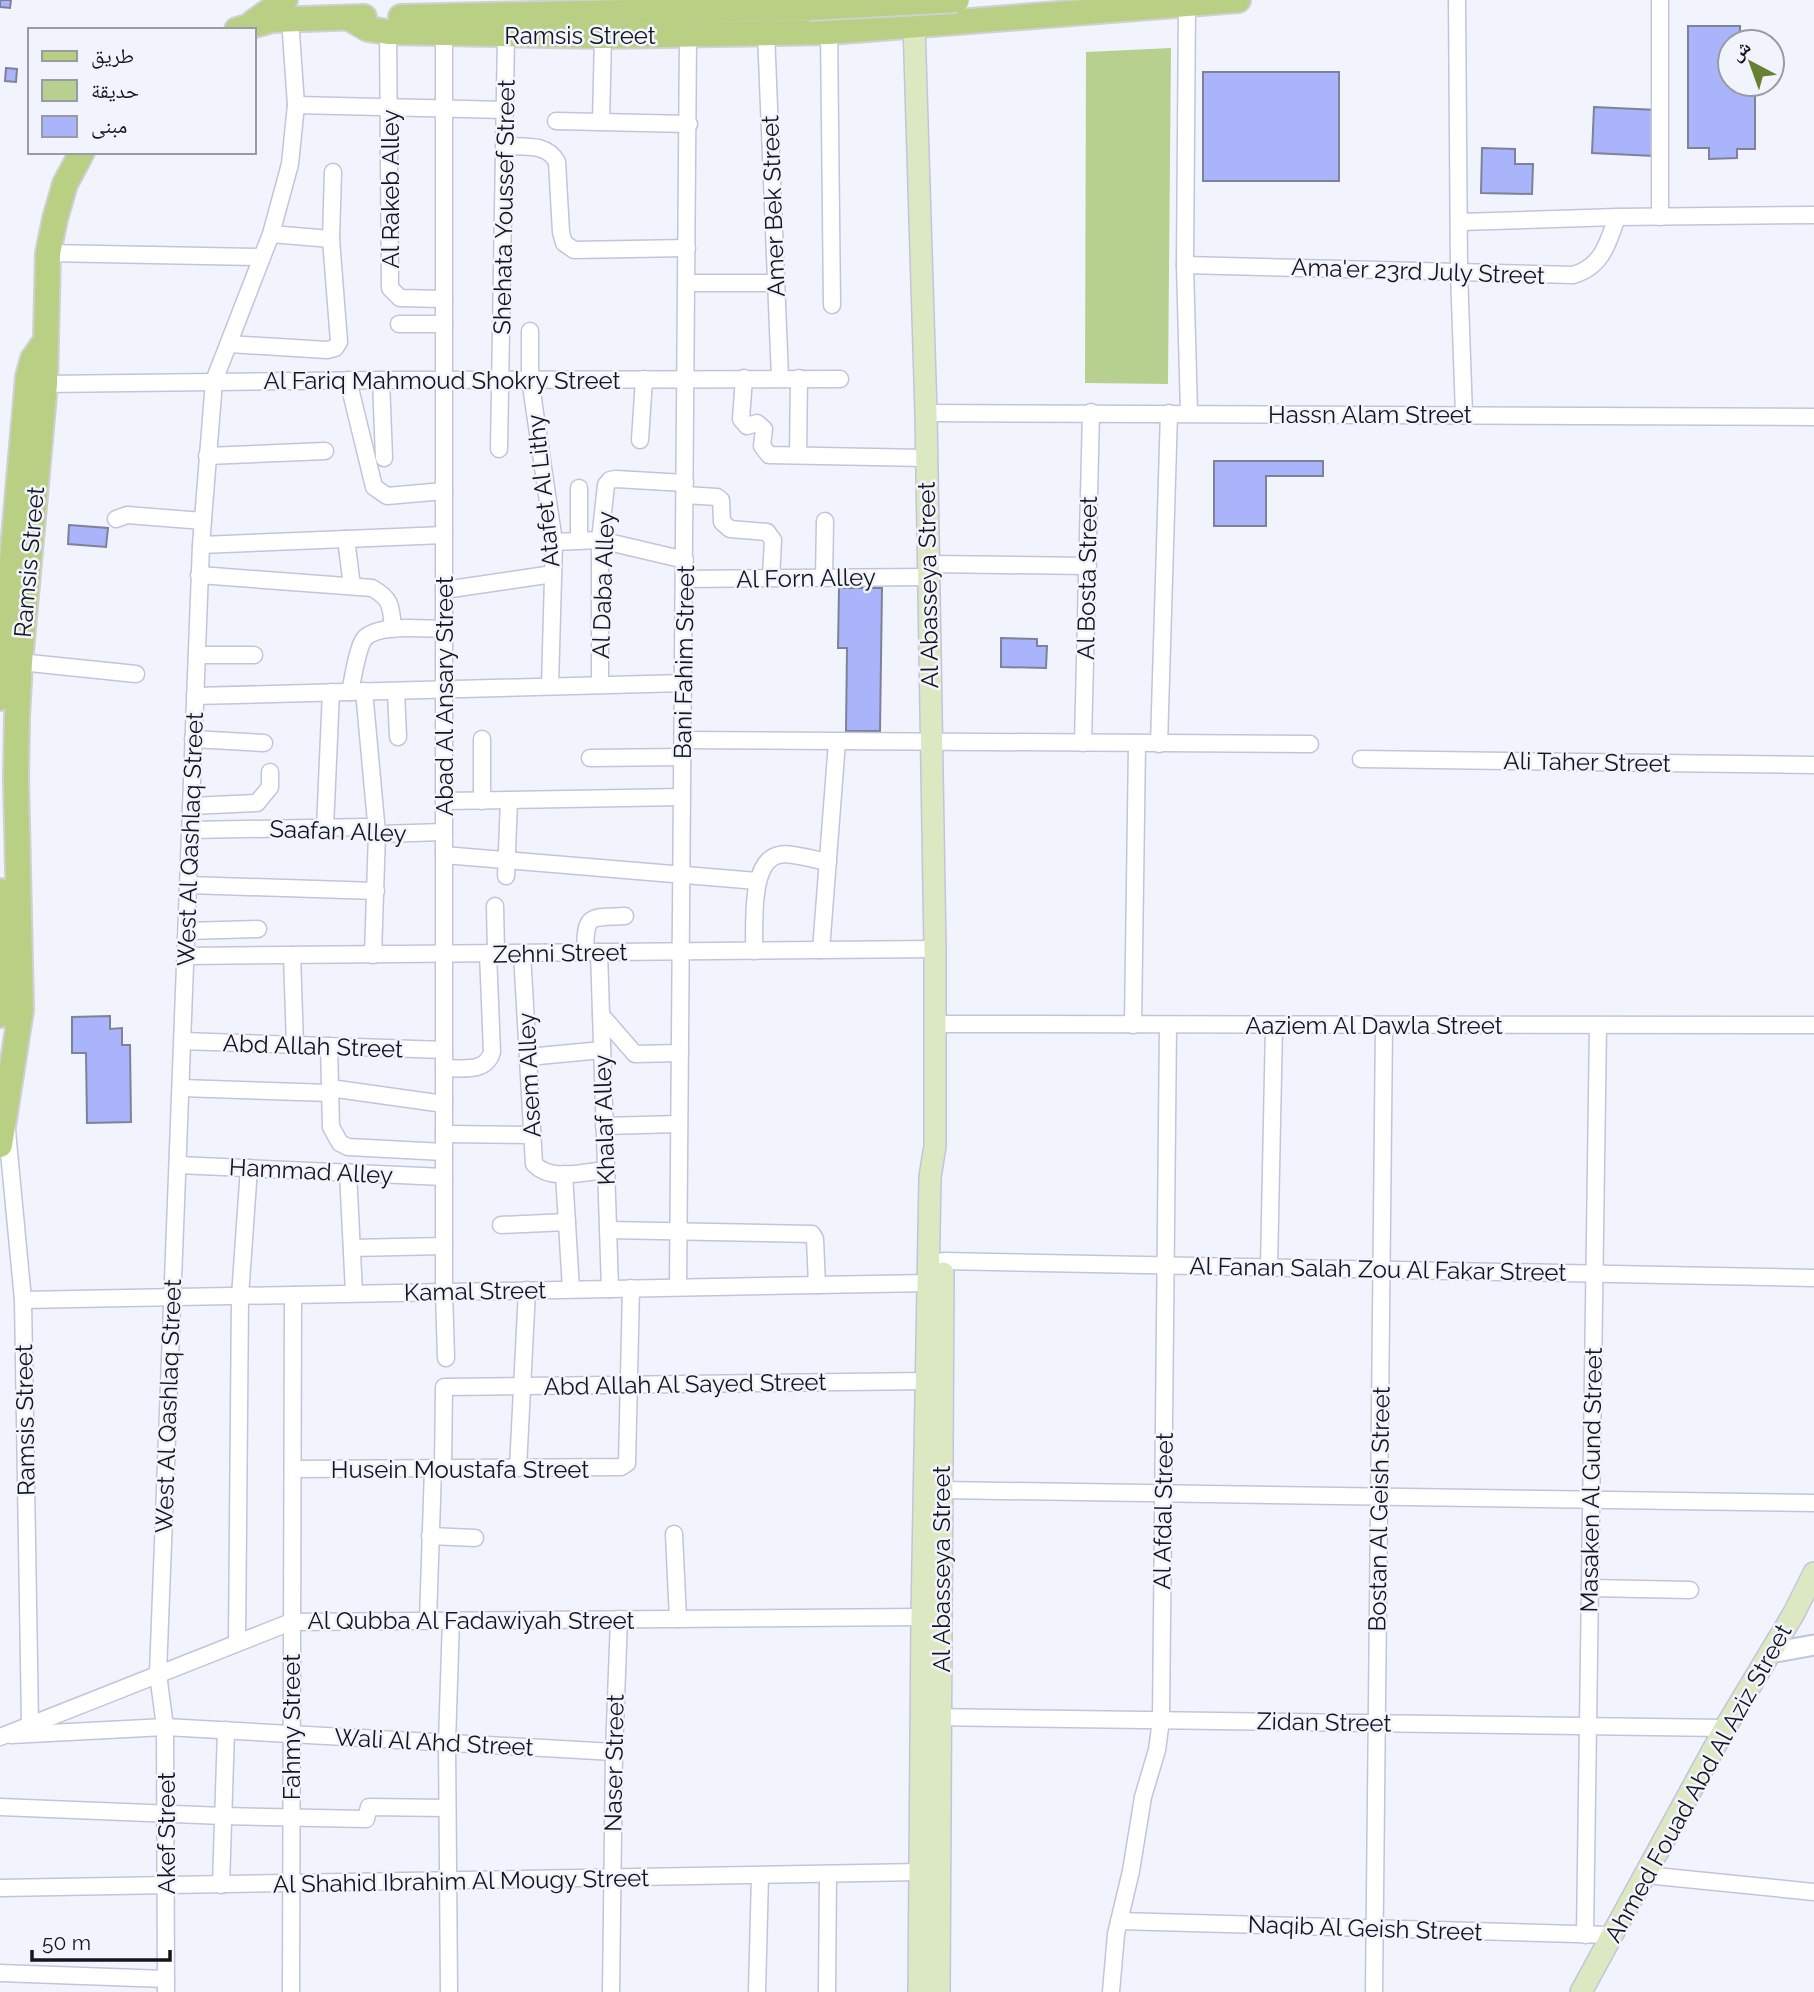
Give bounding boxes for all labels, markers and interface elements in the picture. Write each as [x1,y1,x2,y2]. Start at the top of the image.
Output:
street label: Ramsis Street [504,21,656,50]
legend [28,28,256,154]
north arrow [1716,28,1786,98]
text: ش [1725,35,1755,66]
text: طريق [91,43,134,69]
text: حديقة [91,78,139,103]
street label: Shehata Youssef Street [487,79,521,335]
street label: Al Rakeb Alley [376,109,405,269]
text: مبنى [91,113,127,139]
street label: Amer Bek Street [755,115,791,297]
street label: Ama'er 23rd July Street [1291,252,1545,290]
street label: Al Fariq Mahmoud Shokry Street [263,366,621,395]
street label: Hassn Alam Street [1268,400,1472,429]
street label: Atafet Al Lithy [521,413,565,569]
street label: Al Abasseya Street [912,481,944,689]
street label: Ramsis Street [8,485,50,639]
street label: Al Bosta Street [1071,496,1103,660]
street label: Al Daba Alley [586,511,620,659]
street label: Al Forn Alley [736,562,876,594]
street label: Bani Fahim Street [668,565,700,759]
street label: Abad Al Ansary Street [430,576,459,816]
street label: West Al Qashlaq Street [171,711,209,967]
street label: Ali Taher Street [1503,746,1671,778]
street label: Saafan Alley [269,814,407,848]
street label: Zehni Street [492,937,628,969]
street label: Aaziem Al Dawla Street [1245,1011,1503,1040]
street label: Asem Alley [511,1012,547,1138]
street label: Abd Allah Street [222,1028,404,1064]
street label: Khalaf Alley [587,1054,621,1186]
street label: Hammad Alley [228,1152,394,1190]
street label: Al Fanan Salah Zou Al Fakar Street [1189,1251,1567,1287]
street label: Kamal Street [404,1275,546,1307]
street label: West Al Qashlaq Street [149,1278,187,1534]
street label: Ramsis Street [9,1344,41,1496]
street label: Masaken Al Gund Street [1574,1347,1608,1613]
street label: Abd Allah Al Sayed Street [543,1367,827,1401]
street label: Bostan Al Geish Street [1362,1386,1396,1632]
street label: Al Afdal Street [1147,1432,1179,1590]
street label: Husein Moustafa Street [331,1455,589,1484]
street label: Al Abasseya Street [927,1466,956,1672]
street label: Al Qubba Al Fadawiyah Street [307,1606,635,1635]
street label: Ahmed Fouad Abd Al Aziz Street [1598,1619,1798,1947]
street label: Fahmy Street [277,1654,306,1800]
street label: Naser Street [598,1694,630,1832]
street label: Zidan Street [1256,1706,1392,1738]
street label: Wali Al Ahd Street [334,1722,534,1762]
street label: Akef Street [152,1772,181,1894]
street label: Al Shahid Ibrahim Al Mougy Street [273,1863,649,1899]
street label: Naqib Al Geish Street [1247,1909,1483,1947]
scale bar [32,1918,170,1962]
text: 50 m [42,1930,91,1955]

